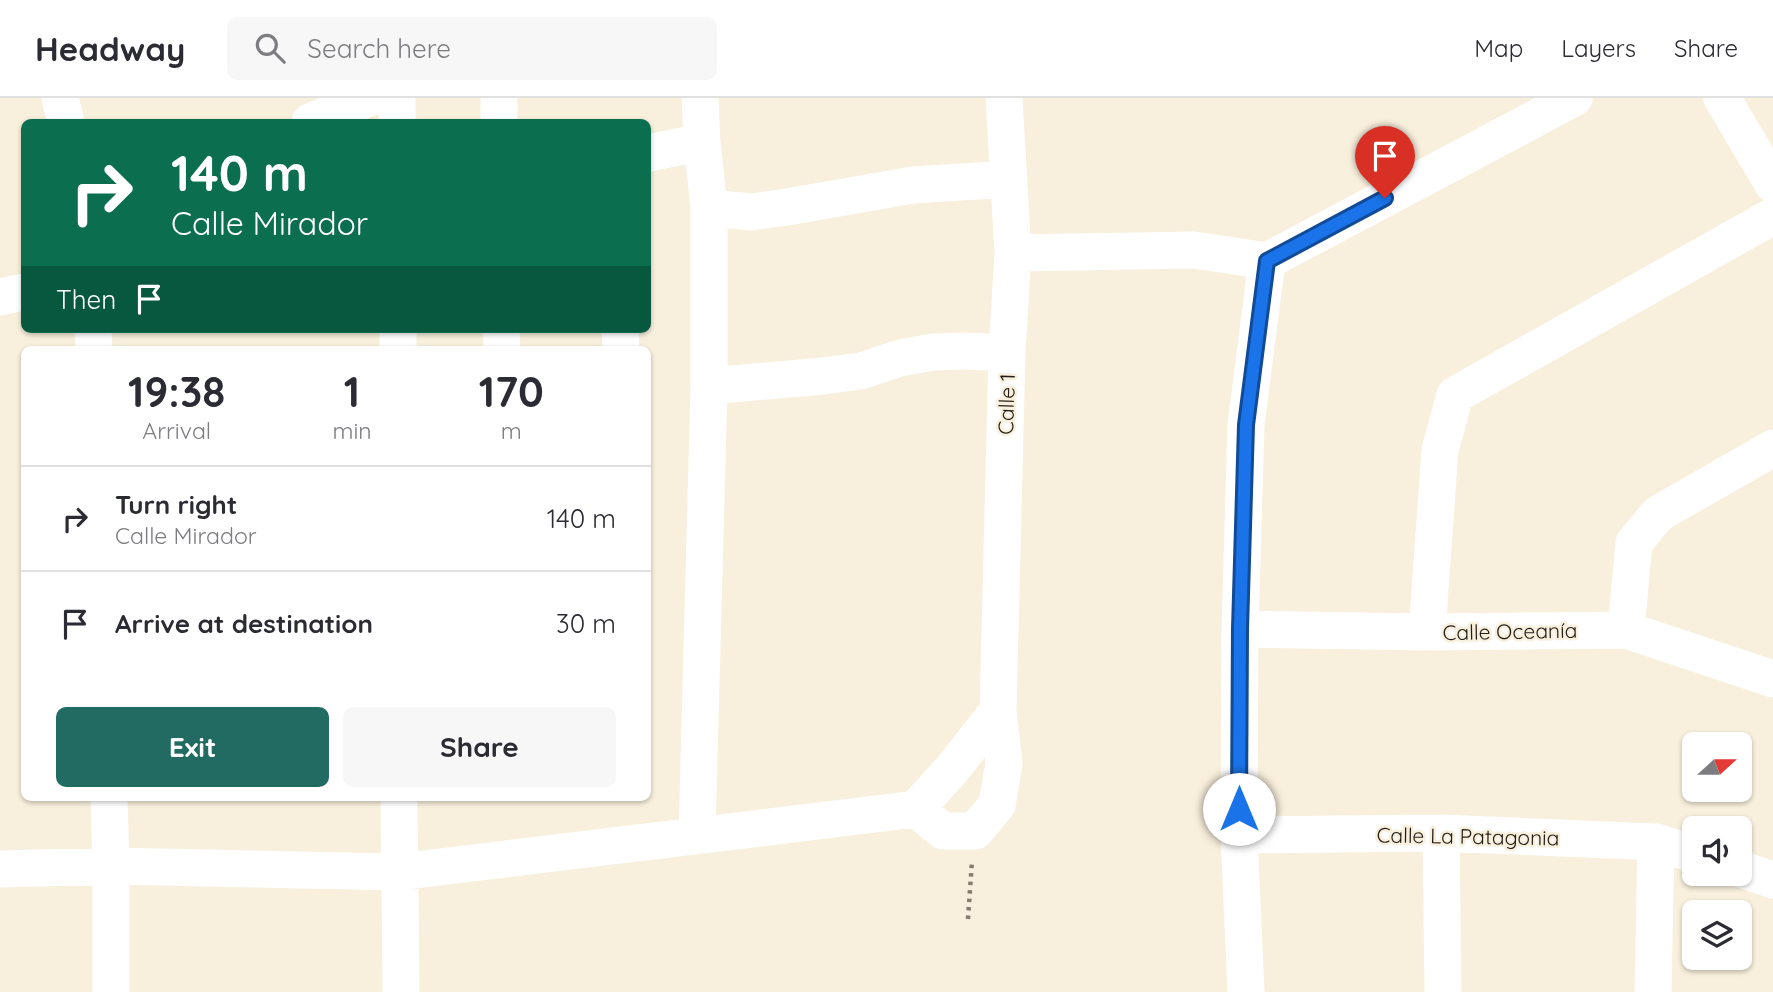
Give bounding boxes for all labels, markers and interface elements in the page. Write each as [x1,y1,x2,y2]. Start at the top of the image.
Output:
search box [227,17,717,80]
text: Headway [35,28,185,69]
icon: search [251,29,289,67]
text: Search here [307,32,451,65]
text: Map [1474,33,1523,63]
text: Layers [1561,33,1636,63]
text: Share [1674,33,1738,63]
pin [1355,126,1415,198]
icon: arrive [1366,137,1404,175]
text: 140 m [171,142,308,203]
icon: right [56,147,147,238]
text: Calle Mirador [171,203,368,243]
icon: arrive [130,280,168,318]
text: Then [56,283,116,316]
text: 19:38 [128,365,225,418]
text: 1 [344,365,360,418]
text: 170 [479,365,544,418]
street label: Calle 1 [992,373,1020,435]
text: Arrival [142,416,211,445]
text: min [332,416,372,445]
text: m [501,416,522,445]
text: Turn right [115,488,237,521]
icon: right [56,500,94,538]
text: 140 m [547,502,616,535]
text: Calle Mirador [115,521,257,550]
icon: arrive [56,605,94,643]
text: Arrive at destination [115,607,373,640]
text: 30 m [556,607,616,640]
street label: Calle Oceanía [1442,617,1578,645]
button: Exit [56,707,329,787]
button: Share [343,707,616,787]
north arrow [1682,732,1752,802]
map controls [1682,732,1752,970]
position arrow [1202,772,1276,846]
button: sound [1682,816,1752,886]
street label: Calle La Patagonia [1376,821,1560,851]
button: layers [1682,900,1752,970]

